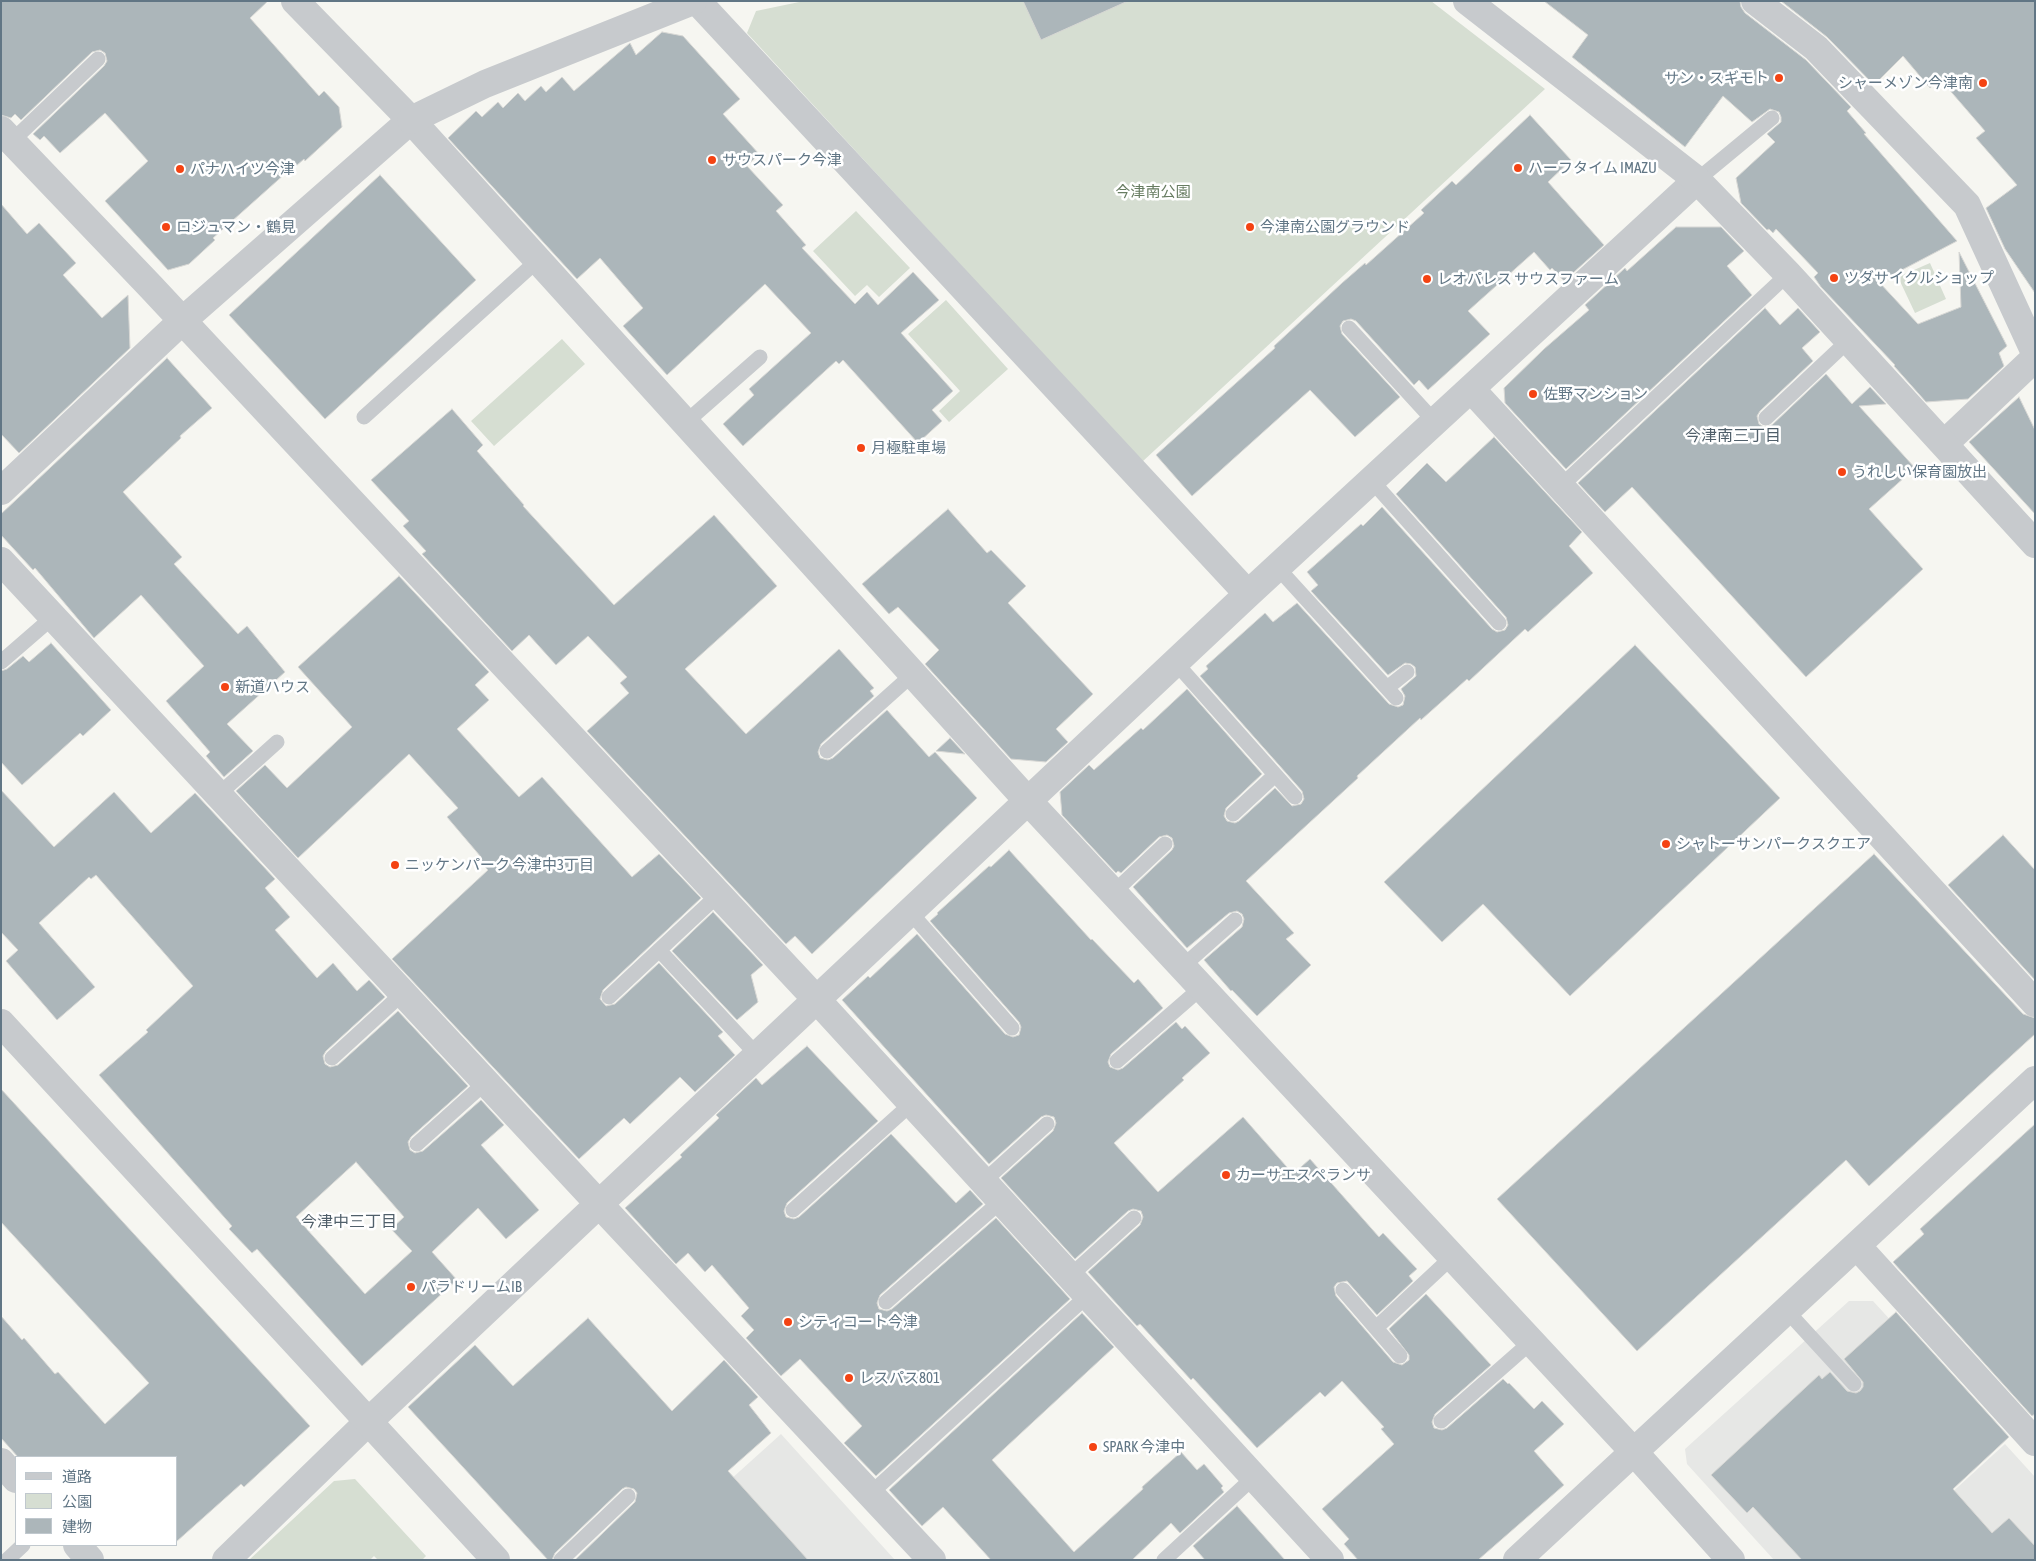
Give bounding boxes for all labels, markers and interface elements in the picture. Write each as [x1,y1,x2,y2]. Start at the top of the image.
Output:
place label: サン・スギモト [1664,69,1769,87]
marker: サン・スギモト [1773,72,1785,84]
place label: シャーメゾン今津南 [1838,74,1973,92]
marker: シャーメゾン今津南 [1977,77,1989,89]
place label: サウスパーク今津 [722,151,842,169]
marker: サウスパーク今津 [706,154,718,166]
place label: ハーフタイム IMAZU [1528,159,1657,177]
place label: パナハイツ今津 [190,160,295,178]
marker: ハーフタイム IMAZU [1512,162,1524,174]
marker: パナハイツ今津 [174,163,186,175]
park label: 今津南公園 [1116,183,1190,201]
place label: ロジュマン・鶴見 [176,218,296,236]
place label: 今津南公園グラウンド [1260,218,1410,236]
marker: ロジュマン・鶴見 [160,221,172,233]
marker: 今津南公園グラウンド [1244,221,1256,233]
place label: ツダサイクルショップ [1844,269,1994,287]
place label: レオパレス サウスファーム [1437,270,1619,288]
marker: ツダサイクルショップ [1828,272,1840,284]
marker: レオパレス サウスファーム [1421,273,1433,285]
place label: 佐野マンション [1543,385,1648,403]
marker: 佐野マンション [1527,388,1539,400]
district label: 今津南三丁目 [1685,426,1781,446]
place label: 月極駐車場 [871,439,946,457]
marker: 月極駐車場 [855,442,867,454]
place label: うれしい保育園放出 [1852,463,1987,481]
marker: うれしい保育園放出 [1836,466,1848,478]
place label: 新道ハウス [235,678,310,696]
marker: 新道ハウス [219,681,231,693]
place label: シャトーサンパークスクエア [1676,835,1871,853]
marker: シャトーサンパークスクエア [1660,838,1672,850]
place label: ニッケンパーク 今津中3丁目 [405,856,594,874]
marker: ニッケンパーク 今津中3丁目 [389,859,401,871]
place label: カーサエスペランサ [1236,1166,1371,1184]
marker: カーサエスペランサ [1220,1169,1232,1181]
district label: 今津中三丁目 [301,1212,397,1232]
place label: パラドリームIB [421,1278,522,1296]
marker: パラドリームIB [405,1281,417,1293]
place label: シティコート今津 [798,1313,918,1331]
marker: シティコート今津 [782,1316,794,1328]
place label: レスパス801 [859,1369,940,1387]
marker: レスパス801 [843,1372,855,1384]
place label: SPARK 今津中 [1103,1438,1185,1456]
marker: SPARK 今津中 [1087,1441,1099,1453]
legend [15,1456,178,1546]
text: 道路 [62,1468,92,1485]
text: 公園 [62,1493,92,1510]
text: 建物 [62,1518,92,1535]

